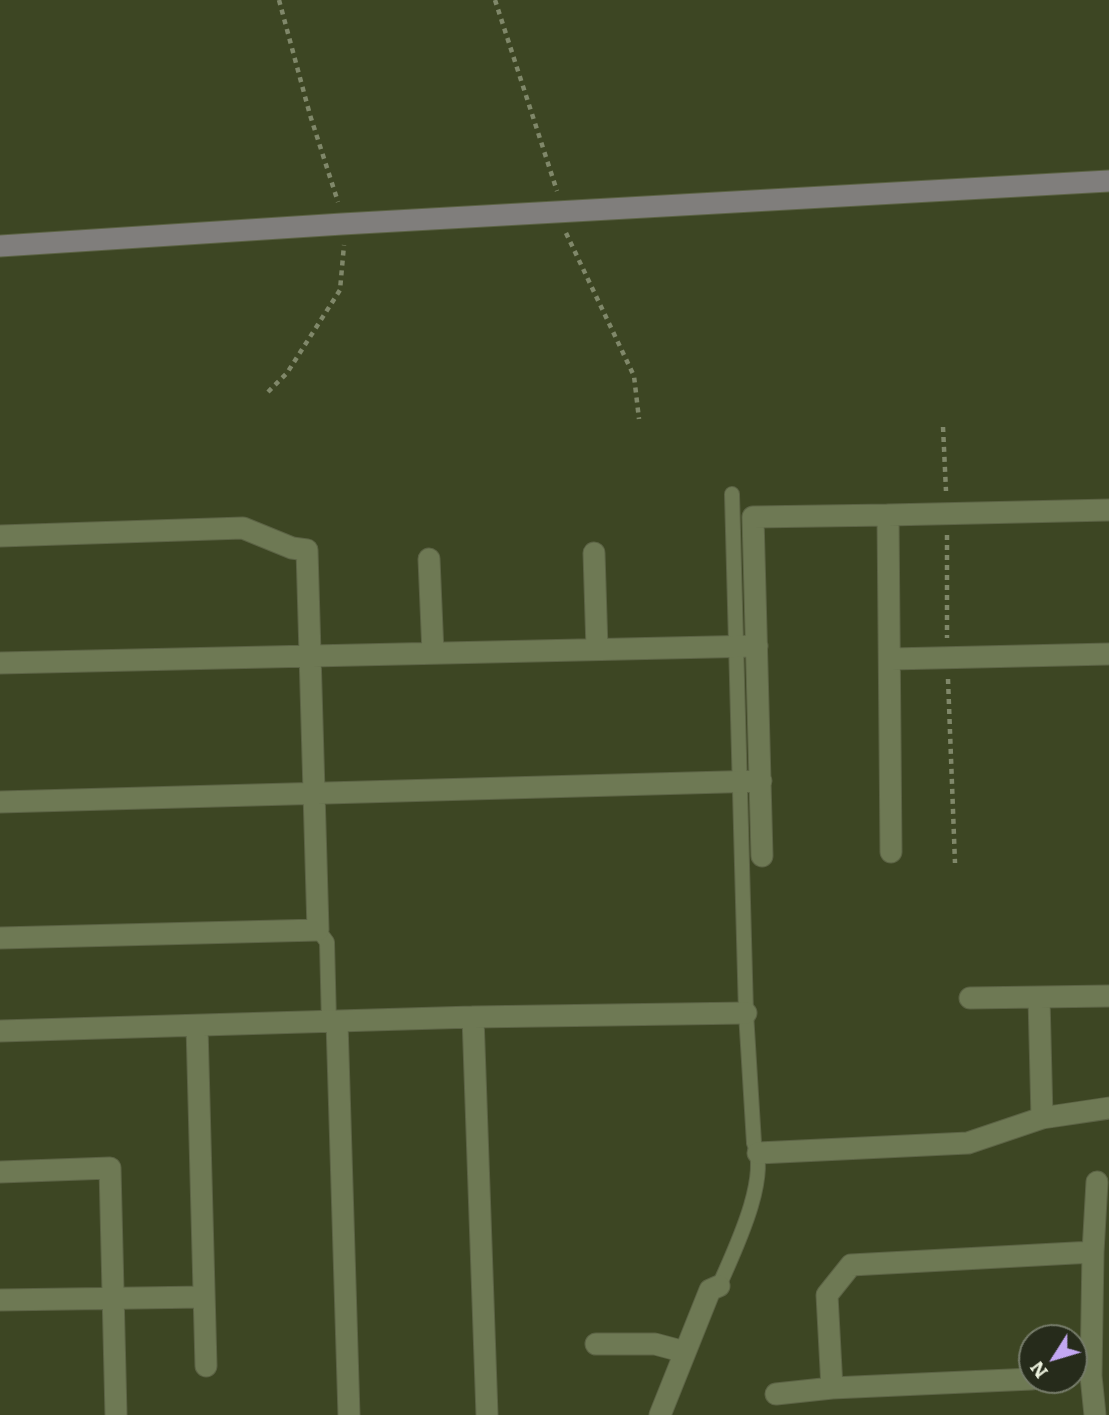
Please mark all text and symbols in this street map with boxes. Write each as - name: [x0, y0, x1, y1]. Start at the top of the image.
- north arrow: [1018, 1324, 1088, 1394]
- text: N: [1022, 1356, 1054, 1385]

